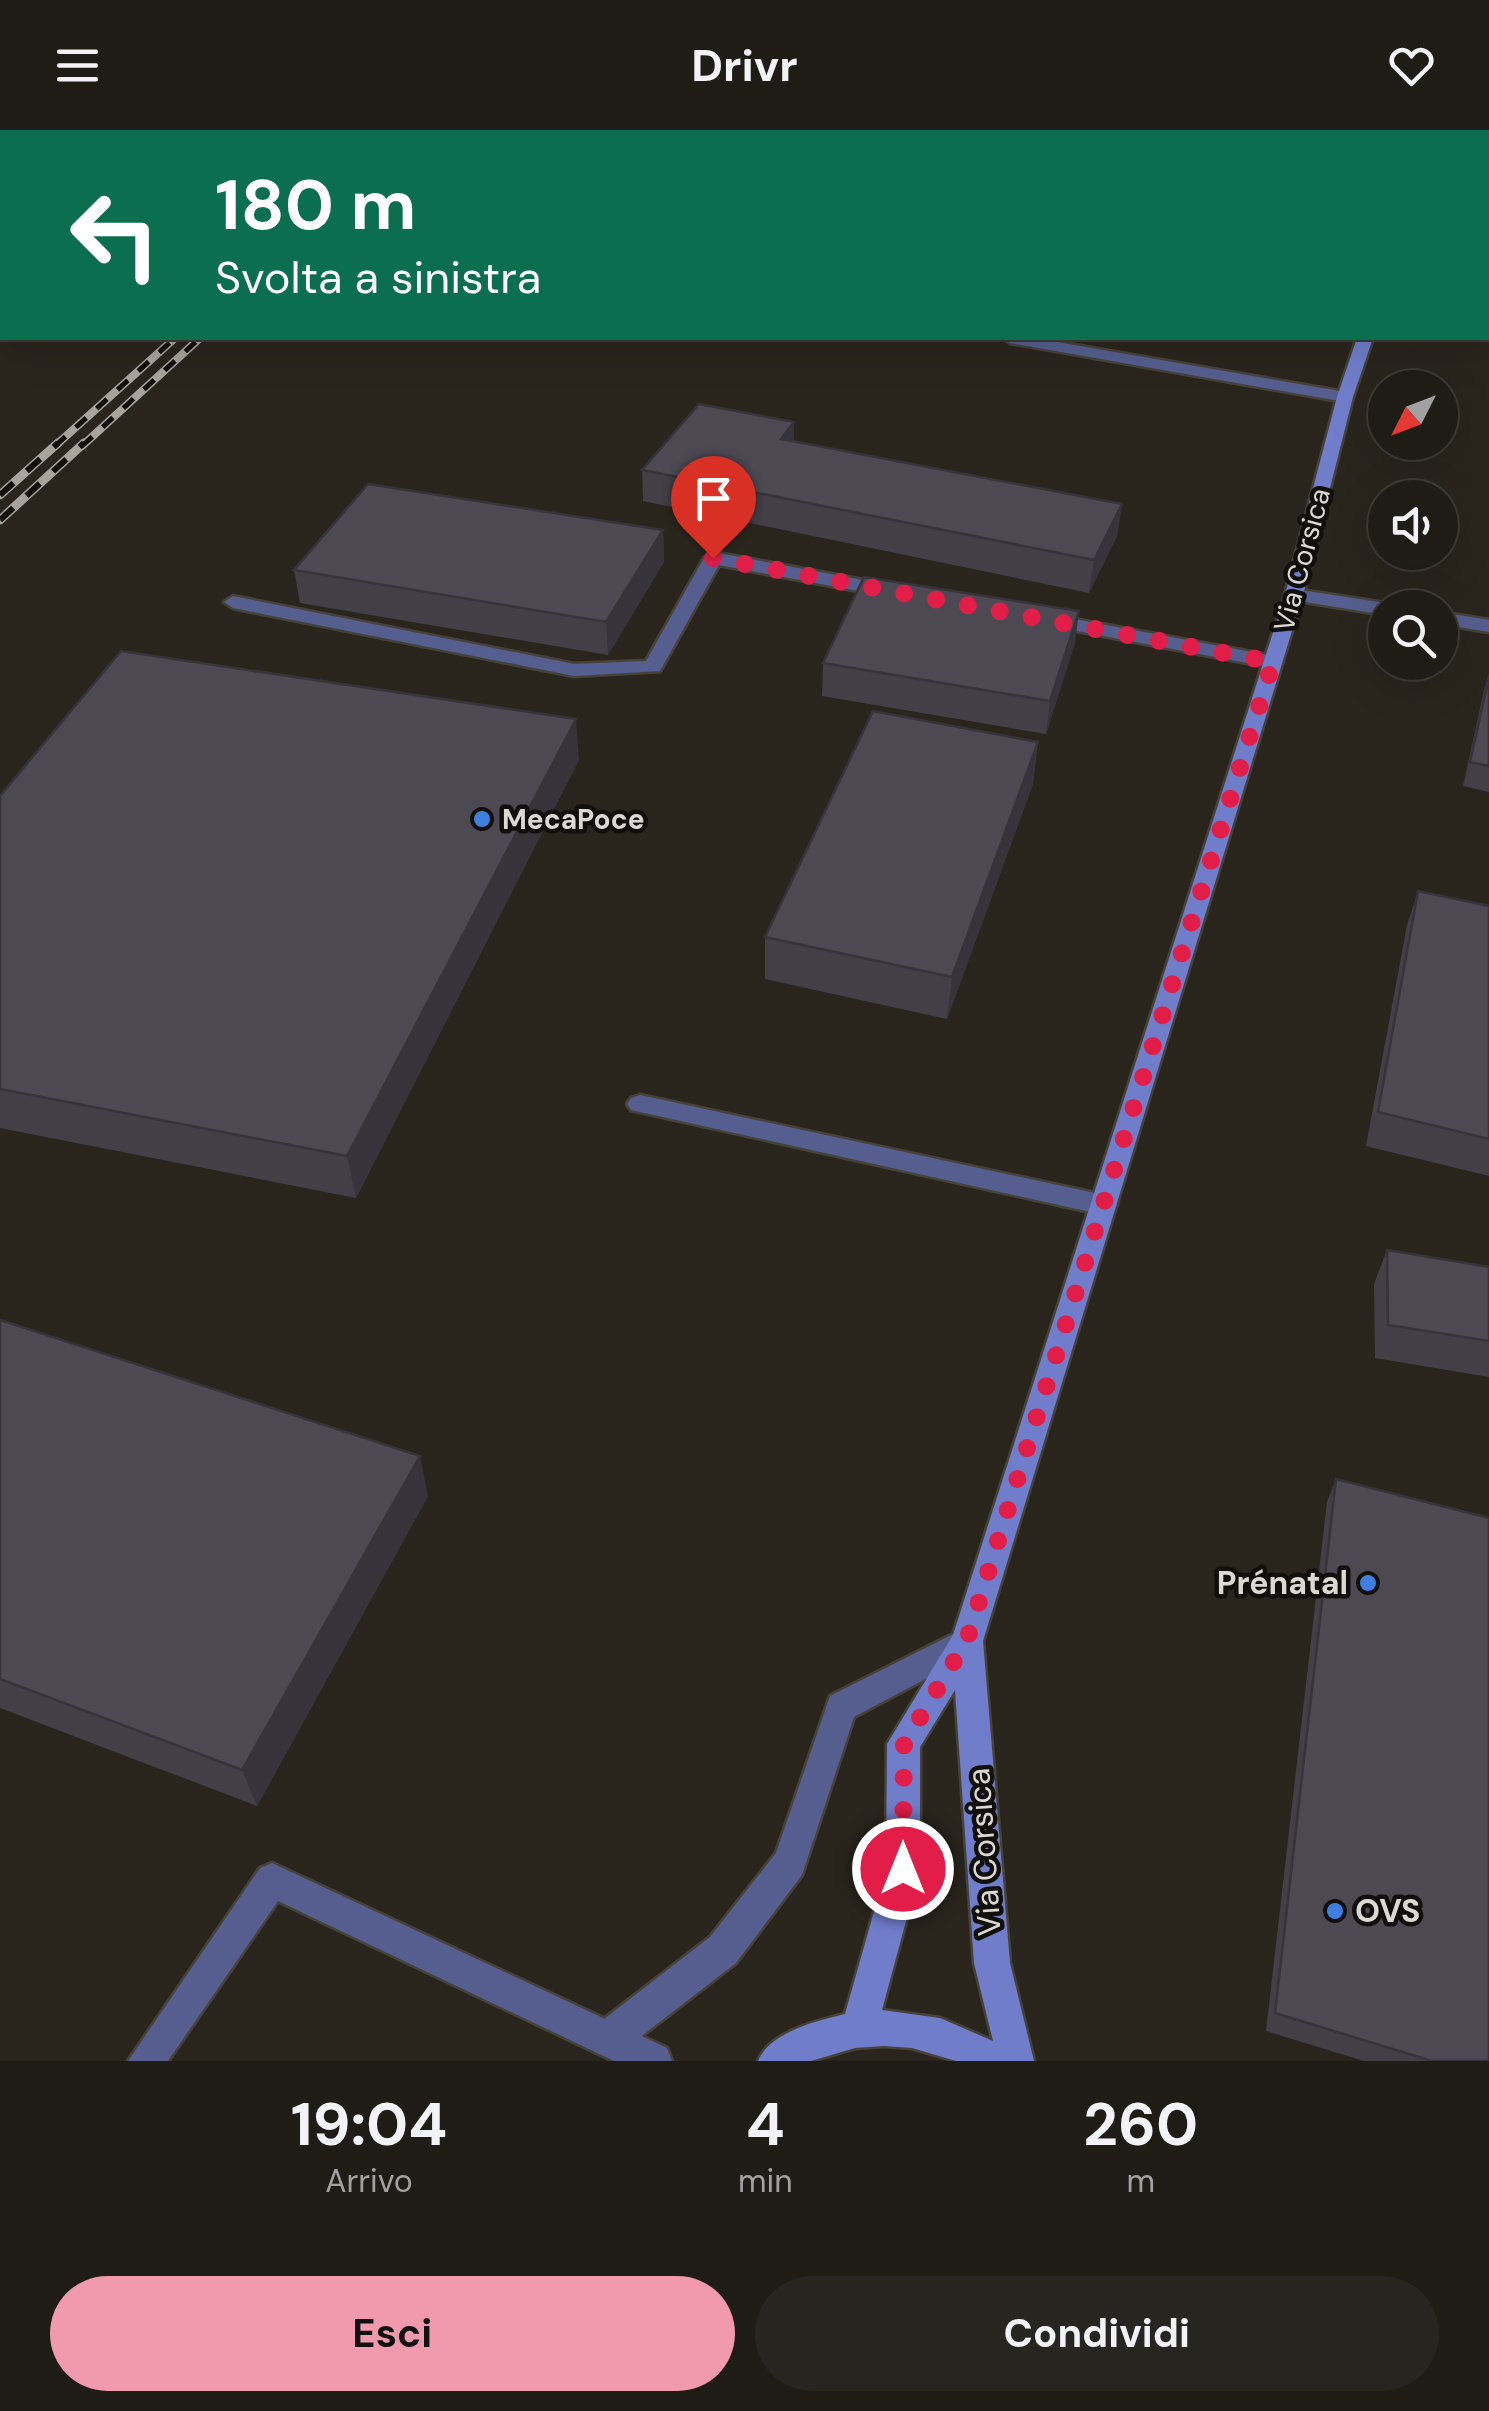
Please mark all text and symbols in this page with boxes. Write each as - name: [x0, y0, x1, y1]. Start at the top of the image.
- text: Drivr: [691, 36, 798, 95]
- icon: menu: [50, 38, 105, 93]
- icon: heart: [1384, 38, 1439, 93]
- text: 180 m: [215, 160, 416, 251]
- icon: left: [50, 170, 180, 300]
- text: Svolta a sinistra: [215, 248, 541, 307]
- north arrow: [1368, 370, 1458, 460]
- map controls: [1368, 370, 1458, 680]
- pin: [671, 456, 756, 559]
- icon: arrive: [686, 471, 741, 526]
- button: sound: [1368, 480, 1458, 570]
- street label: Via Corsica: [1265, 484, 1339, 636]
- button: search: [1368, 590, 1458, 680]
- place label: MecaPoce: [502, 801, 645, 838]
- marker: MecaPoce: [471, 808, 493, 830]
- place label: Prénatal: [1217, 1562, 1348, 1604]
- marker: Prénatal: [1357, 1572, 1379, 1594]
- street label: Via Corsica: [957, 1767, 1011, 1937]
- position arrow: [851, 1817, 955, 1921]
- place label: OVS: [1355, 1890, 1420, 1932]
- marker: OVS: [1324, 1900, 1346, 1922]
- text: 19:04: [291, 2085, 447, 2164]
- text: 4: [746, 2085, 785, 2164]
- text: 260: [1083, 2085, 1198, 2164]
- text: Arrivo: [325, 2160, 413, 2202]
- text: min: [738, 2160, 793, 2202]
- text: m: [1126, 2160, 1155, 2202]
- button: Esci: [50, 2276, 735, 2391]
- button: Condividi: [755, 2276, 1439, 2391]

